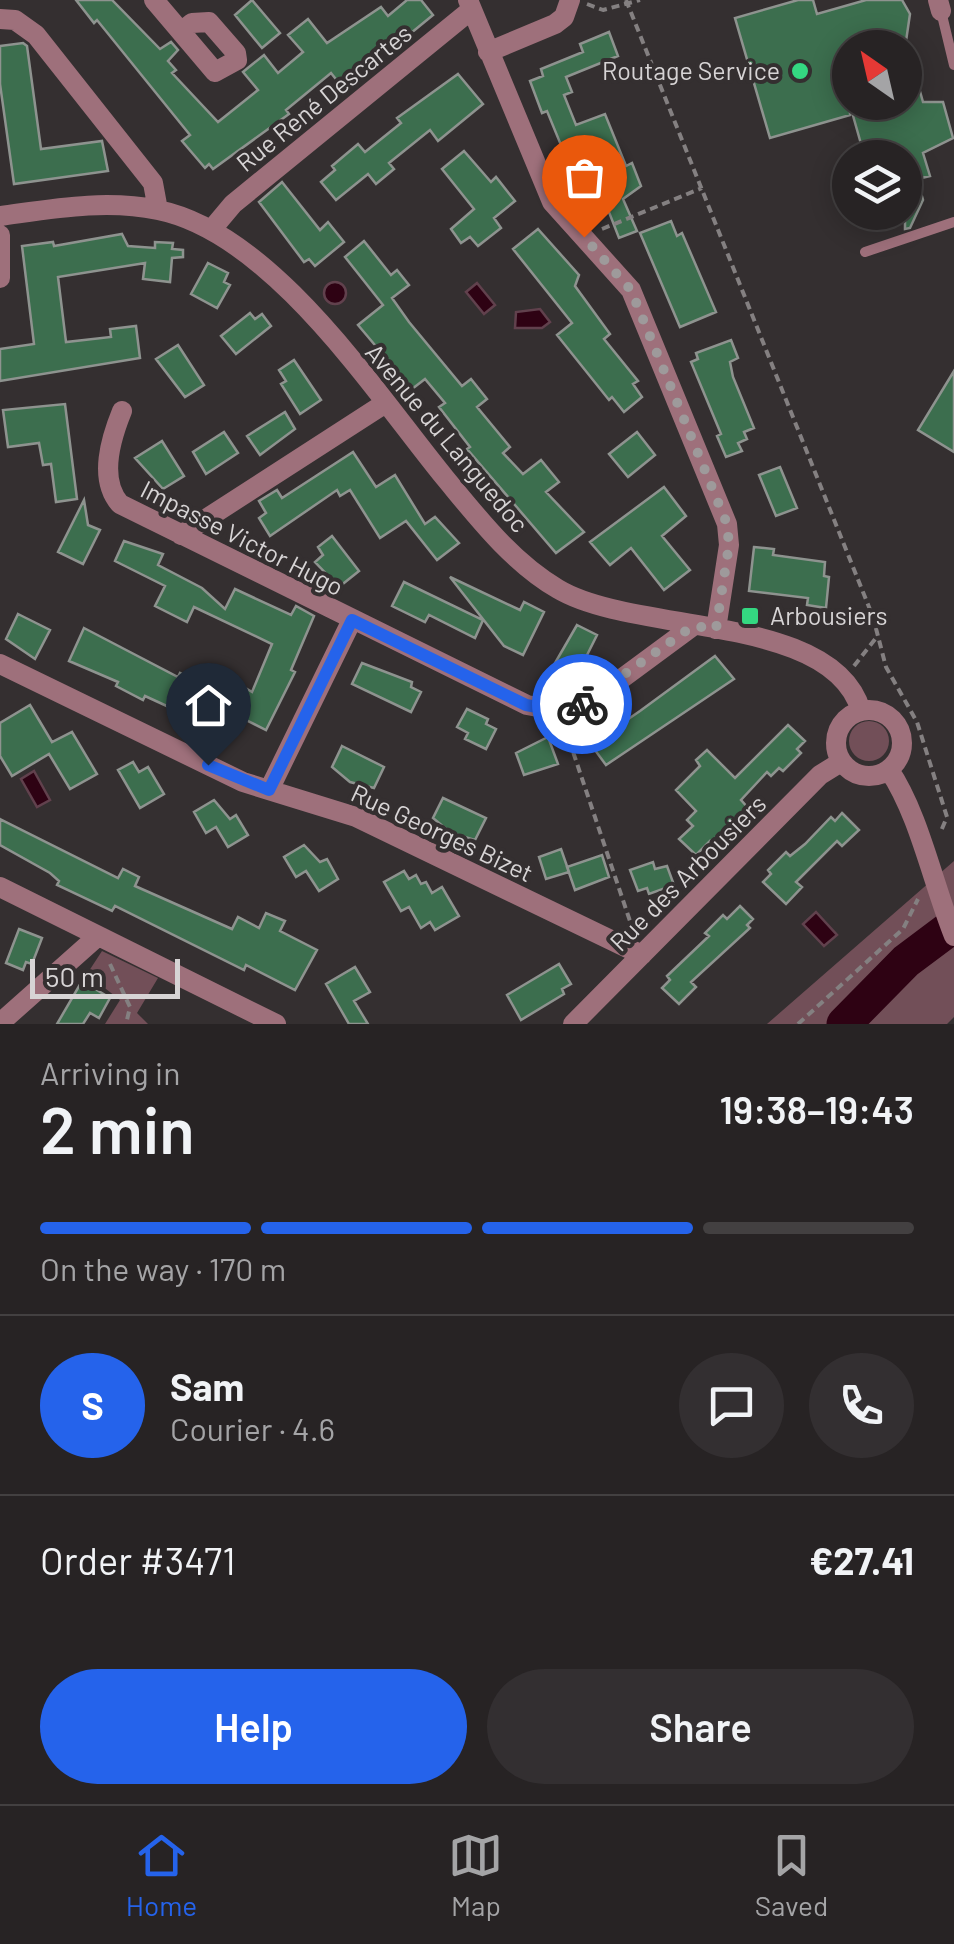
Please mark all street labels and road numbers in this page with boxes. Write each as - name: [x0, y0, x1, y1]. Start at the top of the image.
- street label: Rue René Descartes: [230, 17, 417, 177]
- street label: Avenue du Languedoc: [360, 337, 536, 538]
- street label: Impasse Victor Hugo: [136, 473, 349, 601]
- street label: Rue Georges Bizet: [347, 777, 538, 887]
- street label: Rue des Arbousiers: [603, 788, 772, 957]

